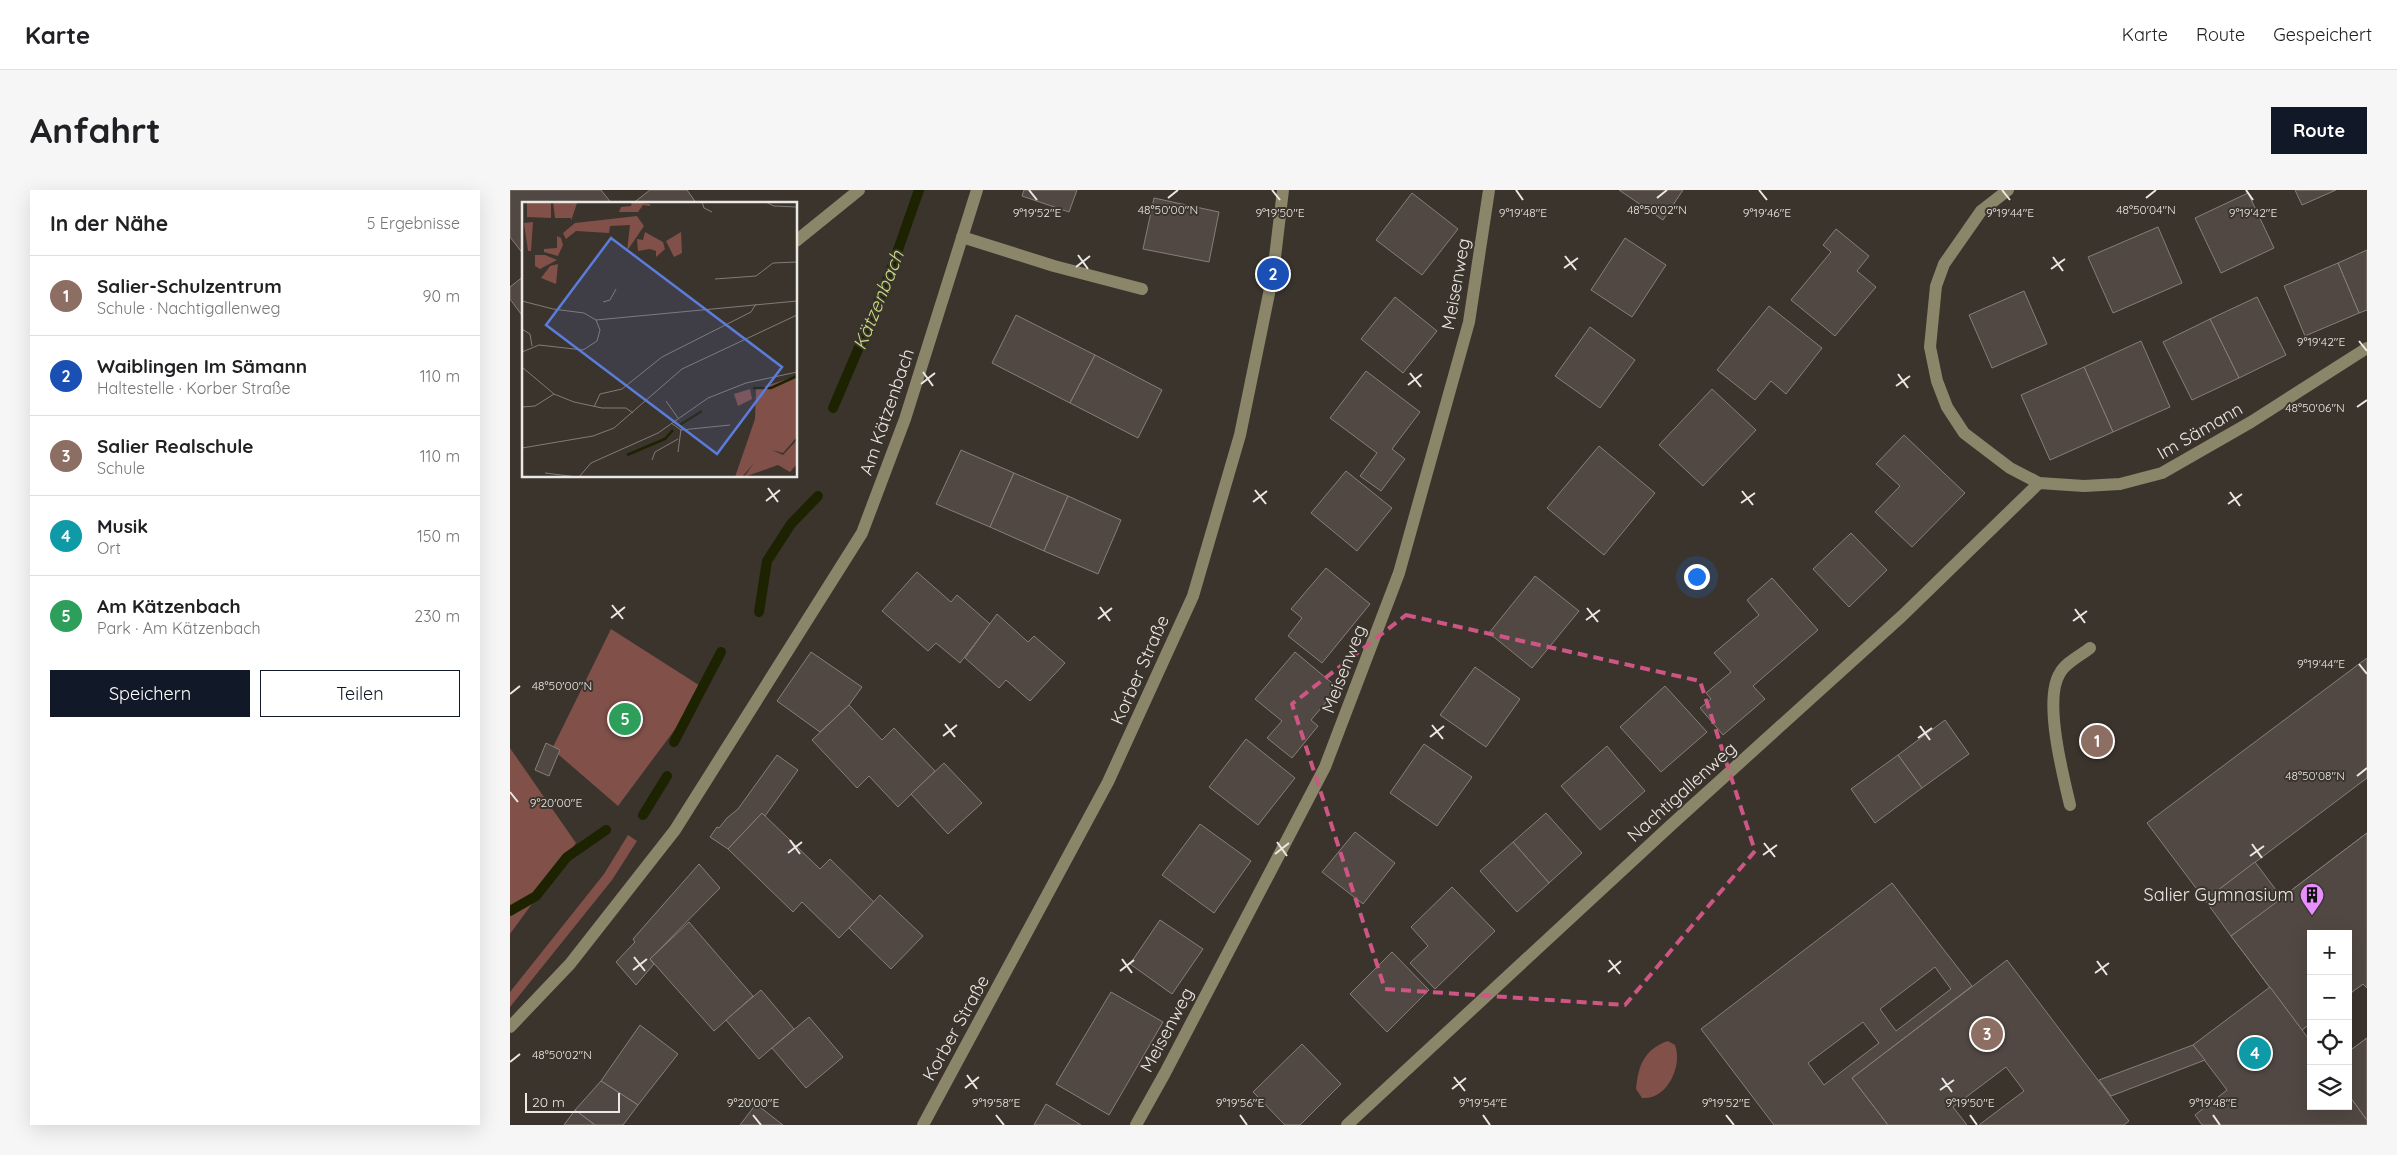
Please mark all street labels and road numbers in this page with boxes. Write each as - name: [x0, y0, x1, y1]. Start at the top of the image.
- street label: Meisenweg: [1436, 236, 1475, 332]
- street label: Am Kätzenbach: [854, 345, 919, 478]
- street label: Im Sämann: [2153, 397, 2247, 464]
- street label: Korber Straße: [1105, 611, 1174, 728]
- street label: Meisenweg: [1316, 621, 1371, 716]
- street label: Nachtigallenweg: [1622, 737, 1741, 847]
- street label: Korber Straße: [917, 971, 994, 1085]
- street label: Meisenweg: [1135, 983, 1198, 1076]

